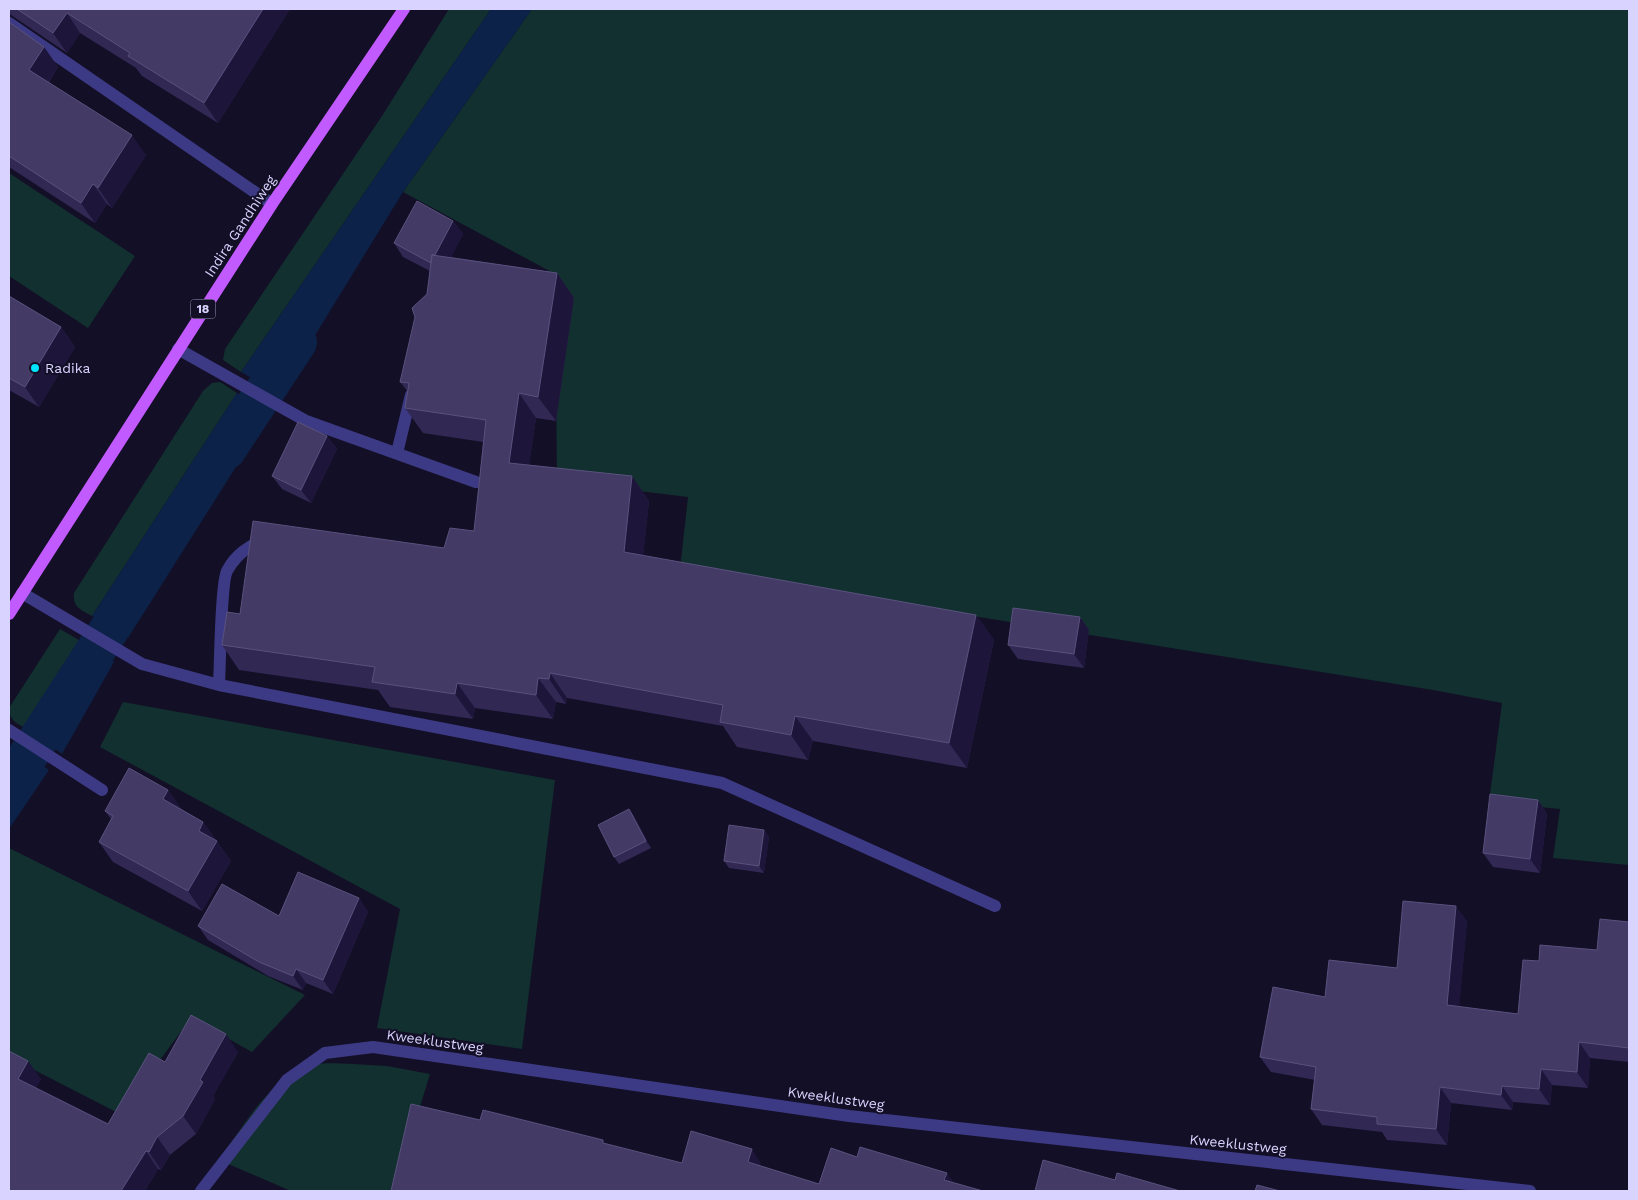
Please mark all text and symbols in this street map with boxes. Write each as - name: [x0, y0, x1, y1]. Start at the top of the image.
- street label: Indira Gandhiweg: [201, 172, 279, 280]
- road number: 18: [190, 300, 216, 318]
- place label: Radika: [45, 360, 91, 376]
- marker: Radika: [29, 362, 41, 374]
- street label: Kweeklustweg: [386, 1026, 485, 1056]
- street label: Kweeklustweg: [787, 1083, 886, 1113]
- street label: Kweeklustweg: [1189, 1131, 1288, 1157]

